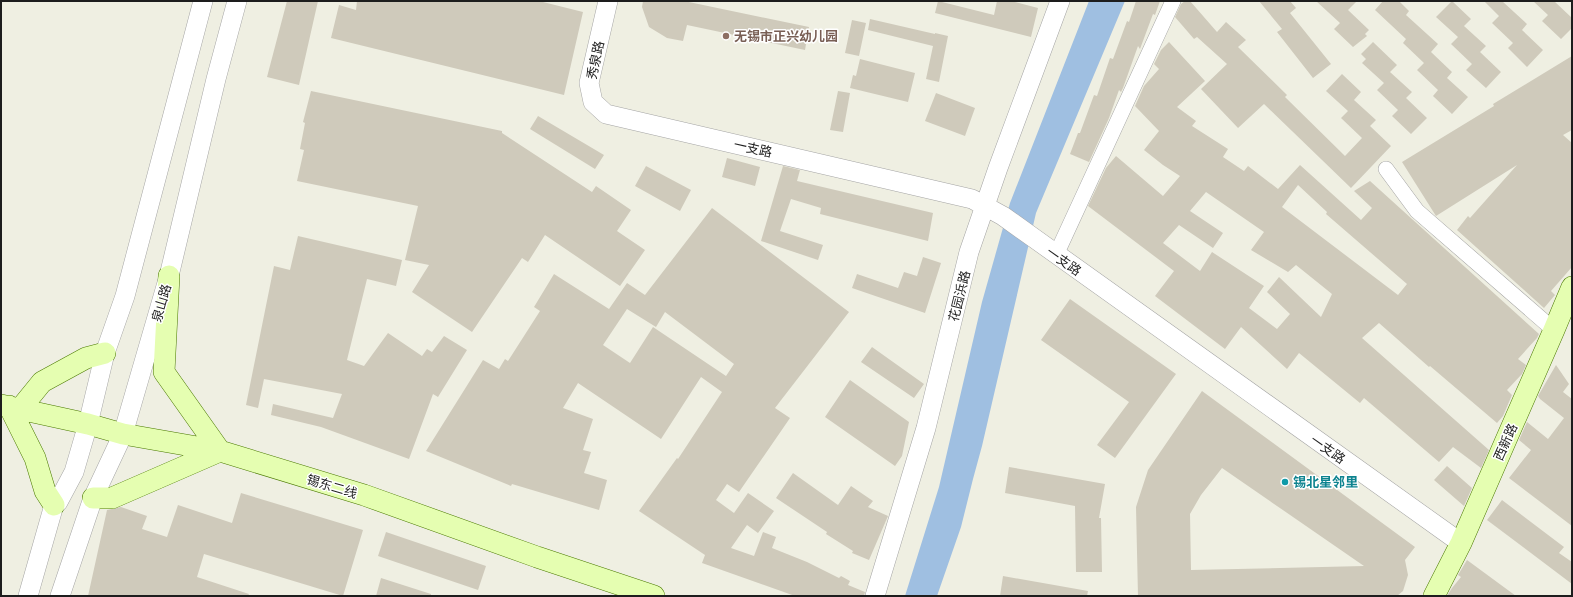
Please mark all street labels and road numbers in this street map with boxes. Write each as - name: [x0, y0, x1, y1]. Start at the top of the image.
- street label: 秀泉路: [584, 39, 606, 81]
- street label: 一支路: [732, 137, 774, 159]
- street label: 一支路: [1044, 244, 1084, 278]
- street label: 花园浜路: [946, 269, 972, 323]
- street label: 泉山路: [149, 282, 173, 324]
- street label: 西新路: [1491, 421, 1519, 463]
- street label: 一支路: [1308, 432, 1348, 466]
- street label: 锡东二线: [305, 472, 359, 500]

